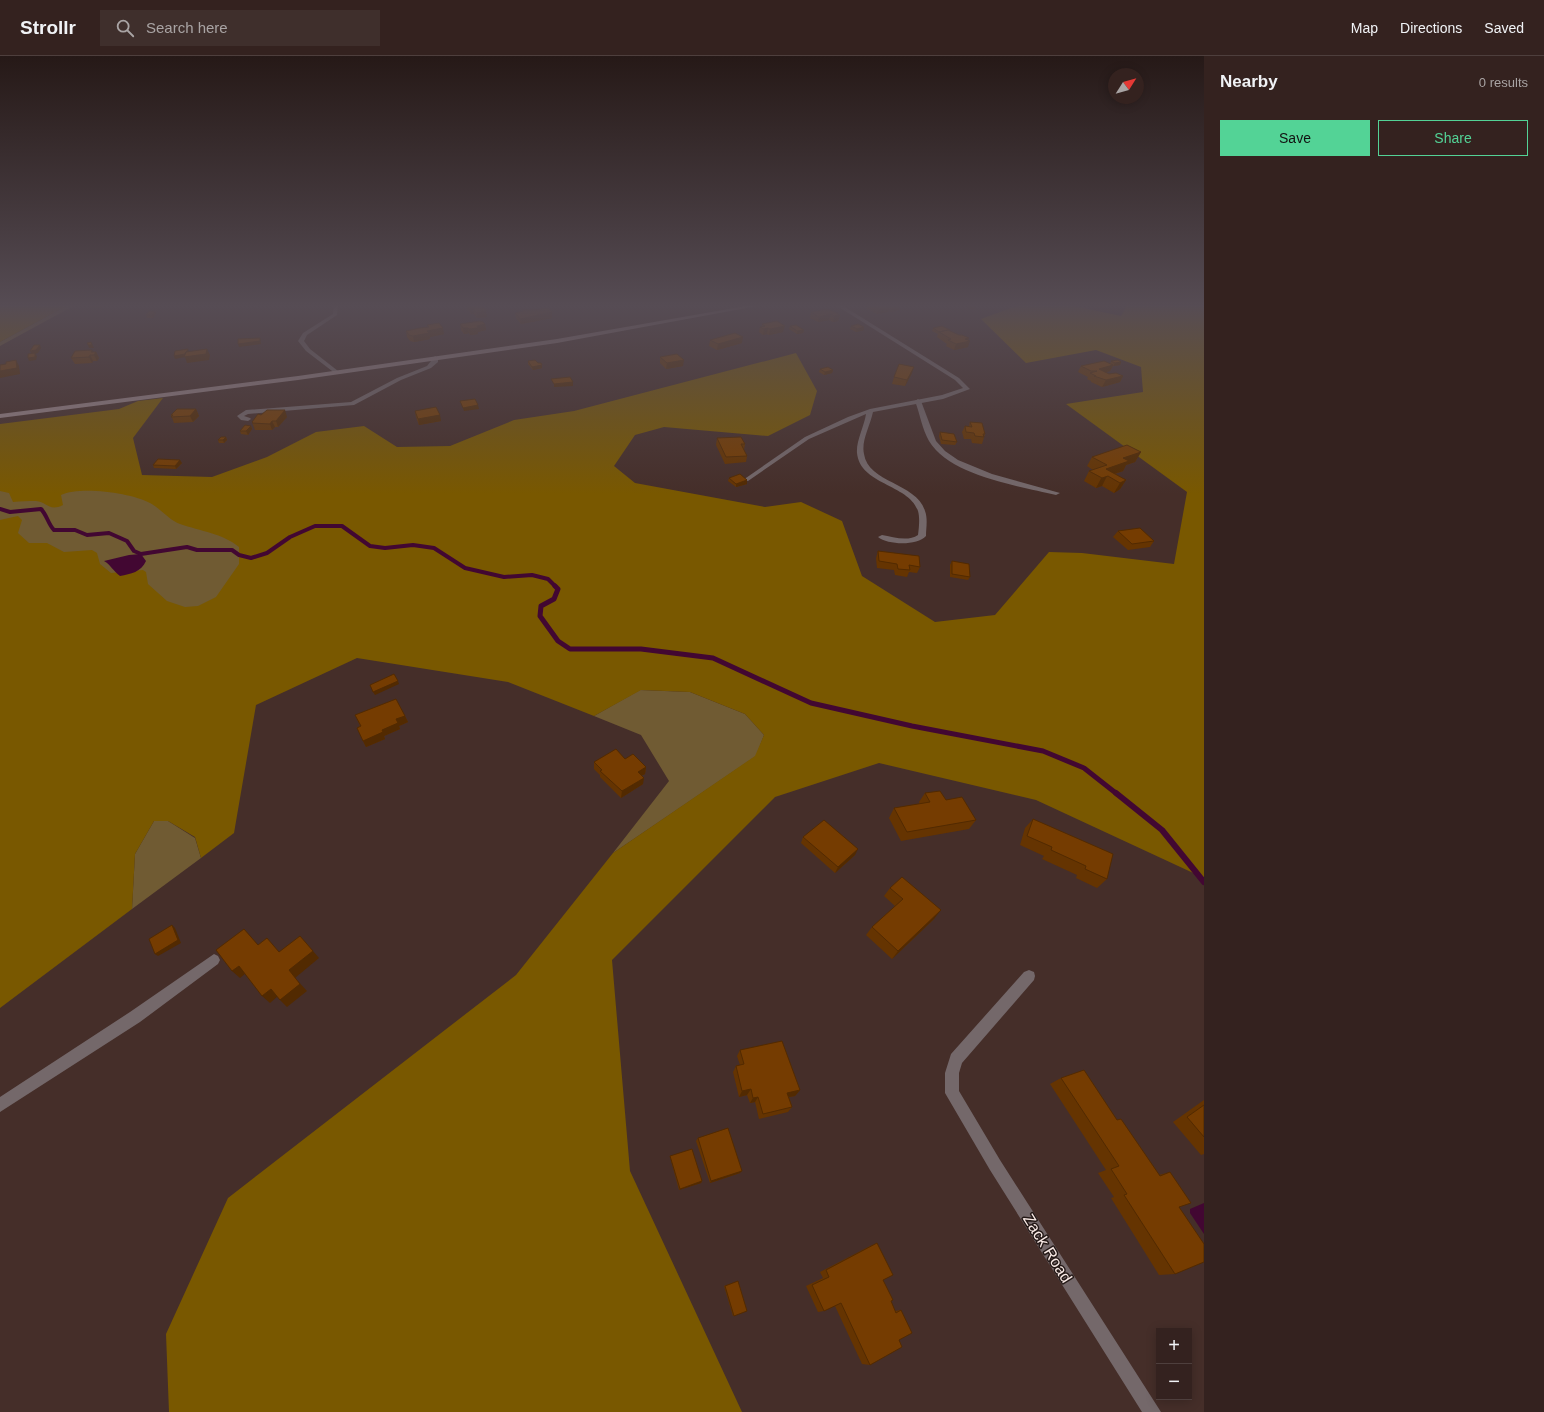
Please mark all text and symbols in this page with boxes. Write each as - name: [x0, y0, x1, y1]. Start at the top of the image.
- search box: [100, 10, 380, 46]
- text: Strollr: [20, 17, 76, 38]
- icon: search: [114, 17, 136, 39]
- text: Search here: [146, 19, 228, 36]
- text: Map: [1351, 20, 1378, 36]
- text: Directions: [1400, 20, 1462, 36]
- text: Saved: [1484, 20, 1524, 36]
- north arrow: [1108, 68, 1144, 104]
- text: Nearby: [1220, 72, 1278, 91]
- text: 0 results: [1479, 75, 1528, 90]
- button: Save: [1220, 120, 1370, 156]
- button: Share: [1378, 120, 1528, 156]
- street label: Zack Road: [1020, 1211, 1075, 1286]
- map controls: [1156, 1328, 1192, 1400]
- button: +: [1156, 1328, 1192, 1364]
- button: −: [1156, 1364, 1192, 1400]

